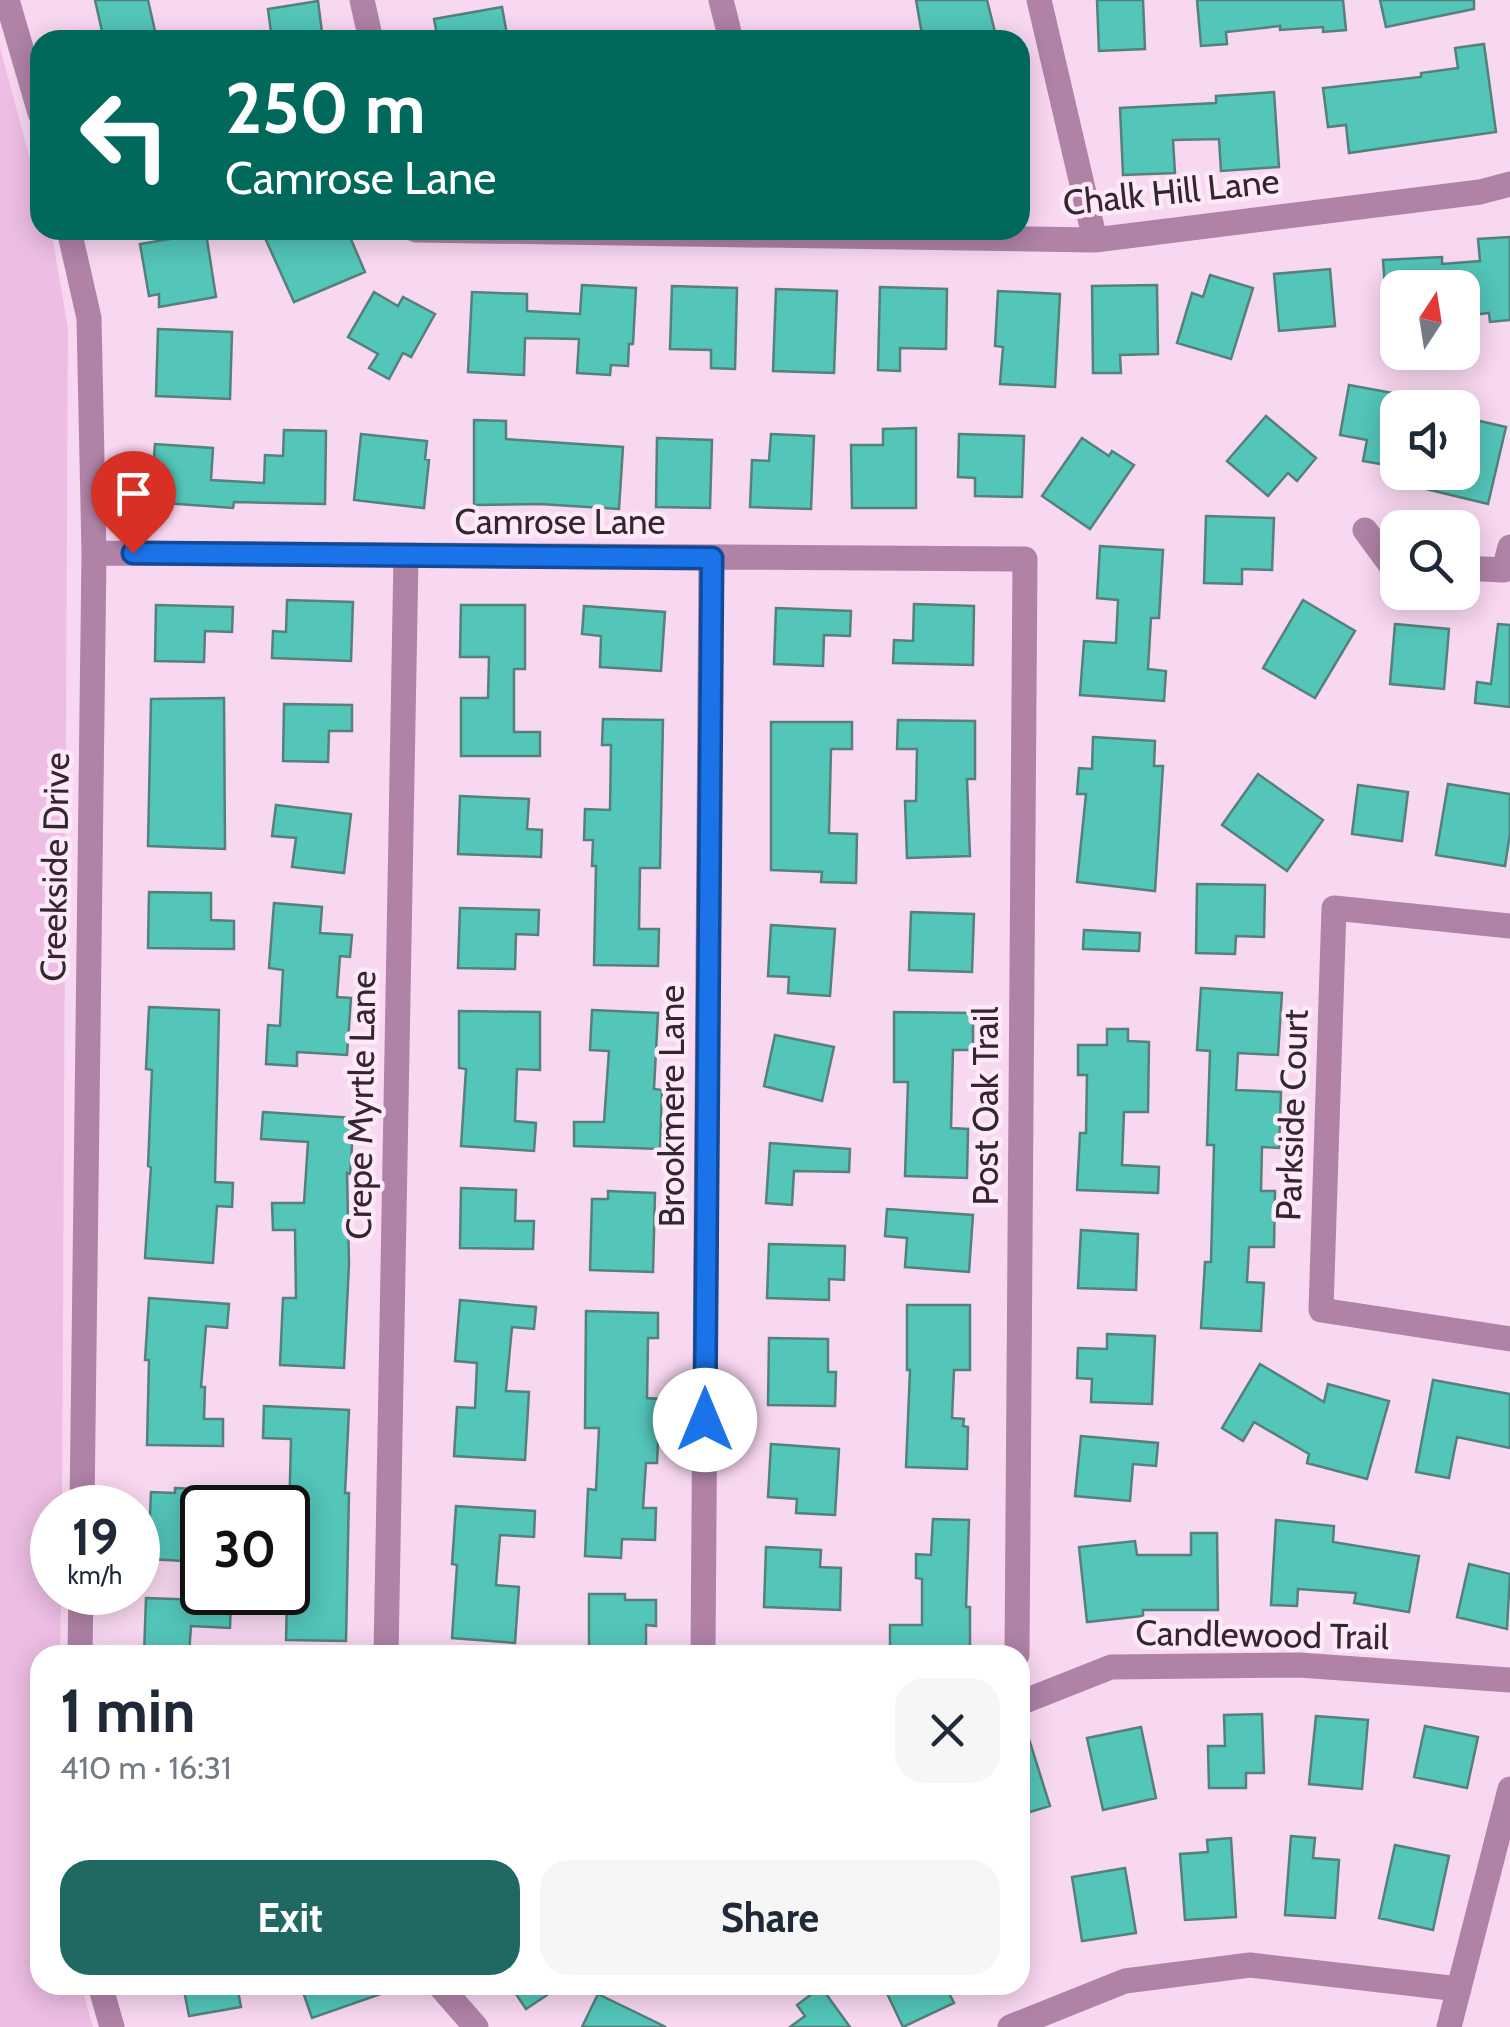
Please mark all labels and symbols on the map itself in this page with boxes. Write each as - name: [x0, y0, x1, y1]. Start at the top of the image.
- street label: Chalk Hill Lane: [1061, 159, 1281, 224]
- north arrow: [1380, 270, 1480, 370]
- pin: [91, 451, 176, 554]
- street label: Camrose Lane: [454, 500, 666, 543]
- street label: Creekside Drive: [31, 752, 78, 982]
- street label: Crepe Myrtle Lane: [337, 970, 384, 1240]
- street label: Brookmere Lane: [650, 985, 693, 1227]
- street label: Post Oak Trail: [964, 1006, 1007, 1205]
- street label: Parkside Court: [1266, 1008, 1317, 1222]
- position arrow: [653, 1368, 757, 1472]
- speed limit sign: 30: [180, 1485, 310, 1615]
- street label: Candlewood Trail: [1135, 1611, 1390, 1658]

